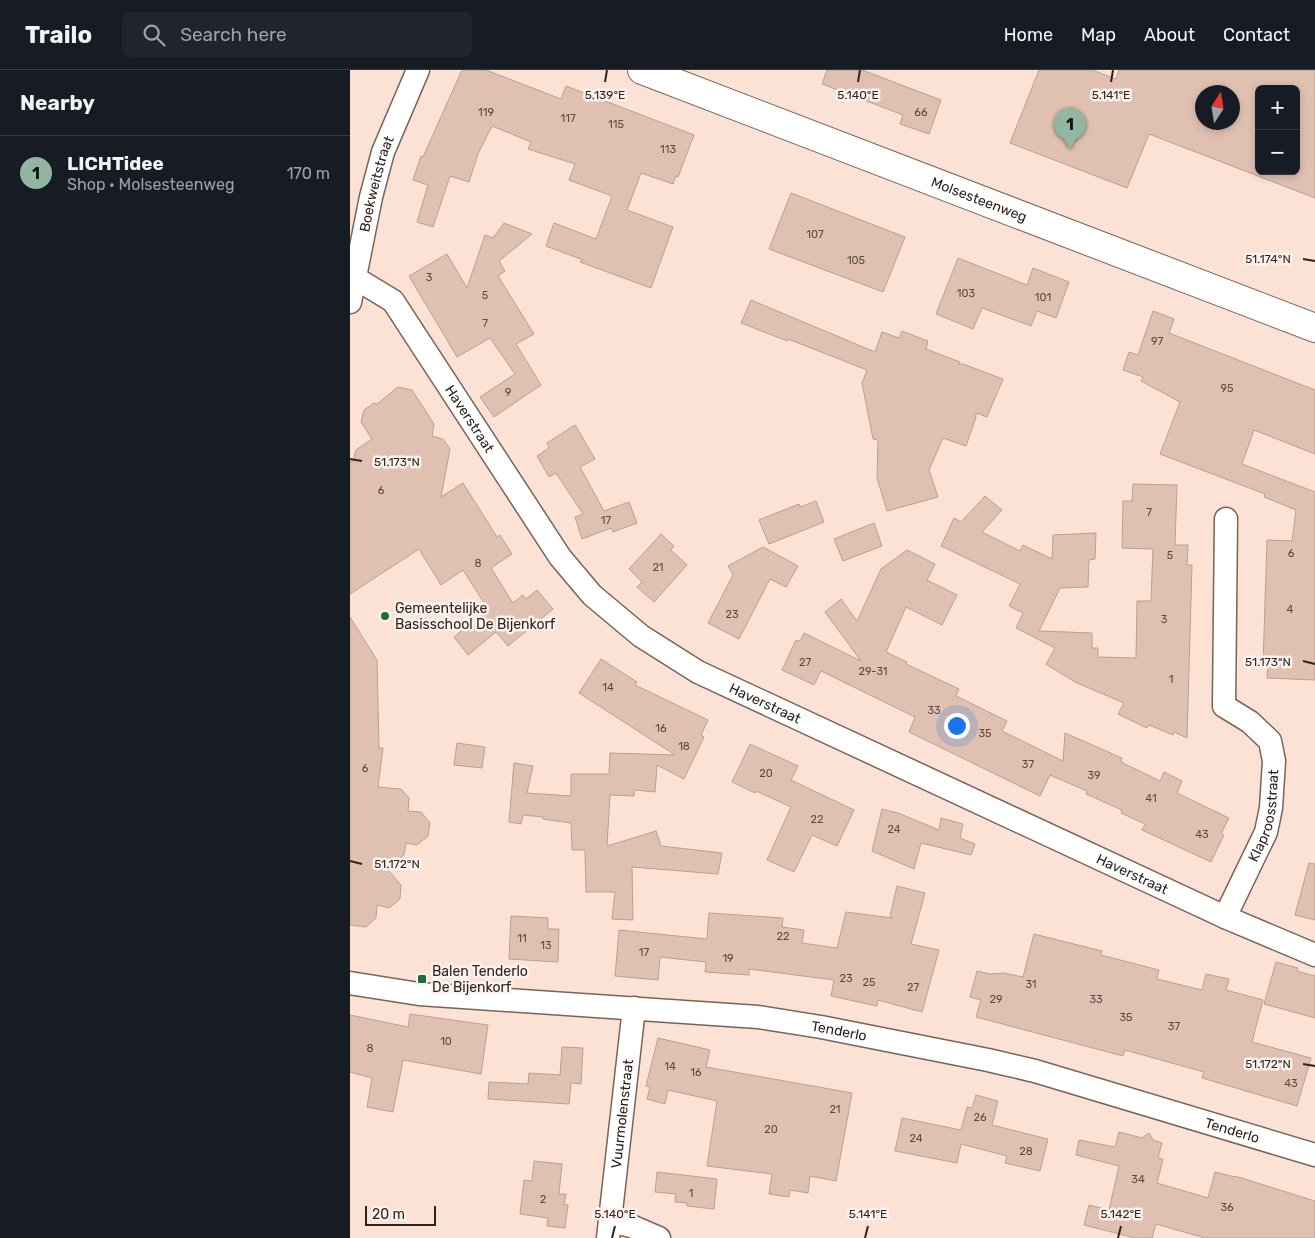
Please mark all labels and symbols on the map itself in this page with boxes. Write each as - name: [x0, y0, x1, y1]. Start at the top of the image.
- north arrow: [1195, 85, 1240, 130]
- text: 5.139°E: [585, 88, 625, 102]
- text: 5.140°E: [837, 88, 879, 102]
- text: 5.141°E: [1092, 88, 1130, 102]
- house number: 119: [478, 106, 494, 119]
- house number: 66: [914, 106, 928, 119]
- pin: 1: [1054, 108, 1086, 149]
- house number: 117: [560, 112, 576, 125]
- house number: 115: [608, 118, 624, 131]
- street label: Boekweitstraat: [356, 133, 398, 234]
- house number: 113: [660, 143, 676, 156]
- street label: Molsesteenweg: [929, 173, 1030, 225]
- house number: 107: [806, 228, 824, 241]
- text: 51.174°N: [1245, 252, 1291, 266]
- house number: 105: [847, 254, 866, 267]
- house number: 3: [426, 271, 433, 284]
- house number: 103: [957, 287, 976, 300]
- house number: 5: [482, 289, 489, 302]
- house number: 101: [1035, 291, 1051, 304]
- house number: 7: [482, 317, 488, 330]
- house number: 97: [1151, 335, 1163, 348]
- street label: Haverstraat: [442, 382, 498, 456]
- house number: 95: [1220, 382, 1234, 395]
- house number: 9: [505, 386, 511, 399]
- text: 51.173°N: [374, 455, 420, 469]
- house number: 6: [378, 484, 385, 497]
- house number: 7: [1146, 506, 1152, 519]
- house number: 17: [601, 514, 612, 527]
- house number: 6: [1288, 547, 1295, 560]
- house number: 5: [1167, 549, 1174, 562]
- house number: 8: [475, 557, 482, 570]
- house number: 21: [652, 561, 664, 574]
- place label: Gemeentelijke Basisschool De Bijenkorf: [395, 600, 556, 633]
- house number: 4: [1287, 603, 1294, 616]
- house number: 23: [725, 608, 739, 621]
- marker: Gemeentelijke Basisschool De Bijenkorf: [379, 610, 391, 622]
- house number: 3: [1161, 613, 1168, 626]
- text: 51.173°N: [1245, 655, 1291, 669]
- house number: 27: [799, 656, 811, 669]
- house number: 29-31: [858, 665, 888, 678]
- house number: 1: [1169, 673, 1173, 686]
- street label: Haverstraat: [727, 679, 804, 727]
- house number: 14: [602, 681, 614, 694]
- house number: 33: [927, 704, 941, 717]
- your location: [944, 713, 970, 739]
- house number: 16: [655, 722, 667, 735]
- house number: 35: [978, 727, 992, 740]
- house number: 18: [678, 740, 690, 753]
- house number: 37: [1022, 758, 1034, 771]
- house number: 6: [362, 762, 369, 775]
- house number: 20: [759, 767, 773, 780]
- street label: Klaproosstraat: [1244, 768, 1282, 864]
- house number: 39: [1087, 769, 1101, 782]
- house number: 41: [1145, 792, 1157, 805]
- house number: 22: [811, 813, 823, 826]
- house number: 24: [887, 823, 901, 836]
- house number: 43: [1195, 828, 1209, 841]
- street label: Haverstraat: [1094, 850, 1171, 898]
- text: 51.172°N: [374, 857, 420, 871]
- house number: 22: [777, 930, 789, 943]
- house number: 11: [517, 932, 527, 945]
- house number: 13: [540, 939, 552, 952]
- house number: 17: [639, 946, 650, 959]
- house number: 19: [722, 952, 734, 965]
- place label: Balen Tenderlo De Bijenkorf: [432, 963, 528, 996]
- house number: 23: [839, 972, 853, 985]
- marker: Balen Tenderlo De Bijenkorf: [416, 973, 428, 985]
- house number: 25: [863, 976, 876, 989]
- house number: 31: [1025, 978, 1037, 991]
- house number: 27: [907, 981, 919, 994]
- house number: 29: [990, 993, 1002, 1006]
- house number: 33: [1089, 993, 1103, 1006]
- house number: 35: [1119, 1011, 1133, 1024]
- street label: Tenderlo: [810, 1017, 868, 1044]
- house number: 37: [1168, 1020, 1180, 1033]
- house number: 10: [440, 1035, 452, 1048]
- house number: 8: [367, 1042, 374, 1055]
- text: 51.172°N: [1245, 1057, 1291, 1071]
- street label: Vuurmolenstraat: [607, 1058, 637, 1169]
- house number: 14: [664, 1060, 676, 1073]
- house number: 16: [690, 1066, 702, 1079]
- house number: 43: [1284, 1077, 1298, 1090]
- house number: 21: [829, 1103, 841, 1116]
- house number: 26: [973, 1111, 987, 1124]
- street label: Tenderlo: [1203, 1114, 1262, 1146]
- house number: 20: [764, 1123, 778, 1136]
- house number: 24: [909, 1132, 923, 1145]
- house number: 28: [1019, 1145, 1033, 1158]
- house number: 34: [1131, 1173, 1145, 1186]
- house number: 1: [689, 1187, 693, 1200]
- house number: 2: [540, 1193, 546, 1206]
- house number: 36: [1220, 1201, 1234, 1214]
- scale bar: [365, 1203, 436, 1226]
- text: 5.140°E: [594, 1207, 636, 1221]
- text: 5.141°E: [849, 1207, 887, 1221]
- text: 5.142°E: [1101, 1207, 1141, 1221]

